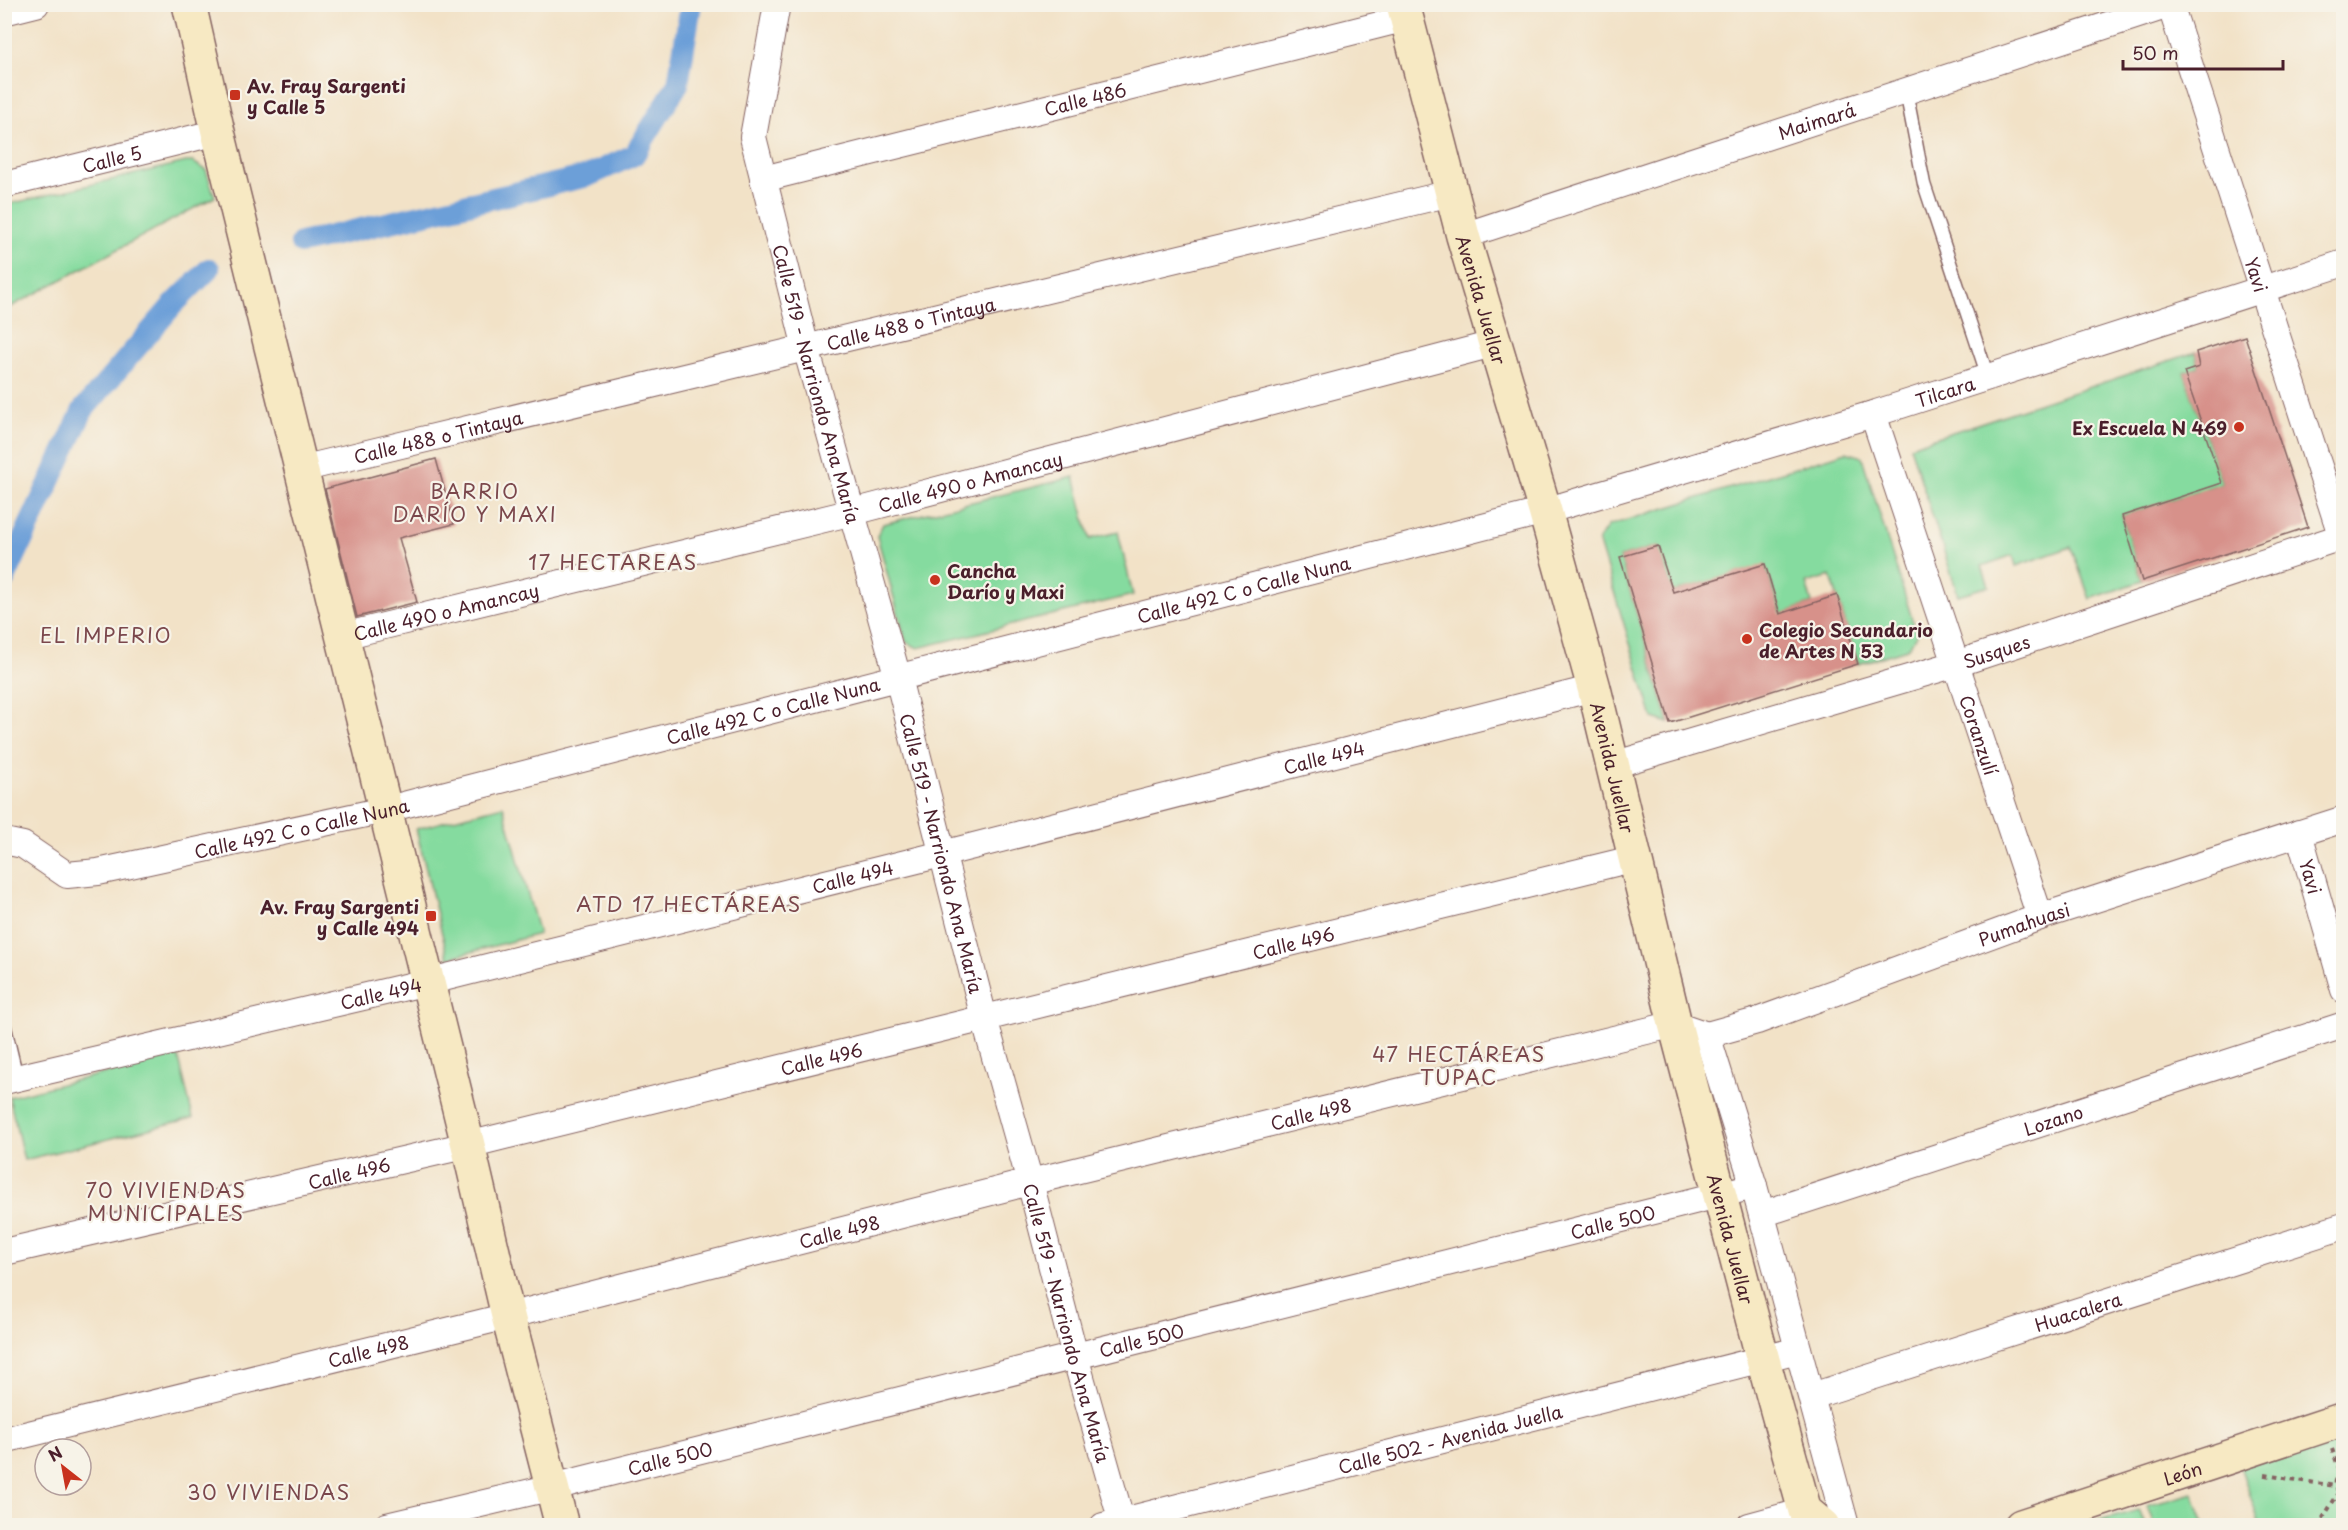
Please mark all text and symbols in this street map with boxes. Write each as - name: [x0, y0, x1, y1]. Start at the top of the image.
- scale bar: [2123, 33, 2284, 71]
- text: 50 m: [2132, 39, 2179, 66]
- place label: Av. Fray Sargenti y Calle 5: [247, 72, 406, 120]
- street label: Calle 486: [1041, 75, 1129, 122]
- marker: Av. Fray Sargenti y Calle 5: [228, 88, 242, 102]
- street label: Maimará: [1774, 95, 1859, 146]
- street label: Calle 5: [79, 138, 144, 179]
- street label: Avenida Juellar: [1450, 232, 1514, 368]
- street label: Calle 519 - Narriondo Ana María: [767, 241, 868, 527]
- street label: Yavi: [2239, 253, 2275, 295]
- street label: Calle 488 o Tintaya: [823, 289, 999, 356]
- street label: Tilcara: [1912, 369, 1979, 413]
- street label: Calle 488 o Tintaya: [351, 403, 526, 469]
- place label: Ex Escuela N 469: [2072, 414, 2227, 441]
- marker: Ex Escuela N 469: [2232, 420, 2246, 434]
- street label: Calle 490 o Amancay: [875, 444, 1066, 518]
- district label: BARRIO DARÍO Y MAXI: [393, 476, 557, 529]
- district label: 17 HECTAREAS: [528, 547, 698, 577]
- street label: Calle 492 C o Calle Nuna: [1134, 548, 1354, 629]
- place label: Cancha Darío y Maxi: [947, 557, 1064, 605]
- marker: Cancha Darío y Maxi: [928, 573, 942, 587]
- street label: Calle 490 o Amancay: [350, 575, 542, 647]
- place label: Colegio Secundario de Artes N 53: [1759, 616, 1933, 664]
- district label: EL IMPERIO: [40, 620, 172, 650]
- street label: Susques: [1959, 627, 2033, 674]
- marker: Colegio Secundario de Artes N 53: [1740, 632, 1754, 646]
- street label: Calle 492 C o Calle Nuna: [663, 669, 883, 750]
- street label: Coranzulí: [1954, 691, 2006, 779]
- street label: Avenida Juellar: [1584, 699, 1642, 836]
- street label: Calle 519 - Narriondo Ana María: [894, 710, 991, 997]
- street label: Calle 494: [1280, 733, 1367, 780]
- street label: Calle 492 C o Calle Nuna: [191, 790, 413, 864]
- street label: Calle 494: [809, 853, 896, 899]
- street label: Yavi: [2294, 856, 2329, 897]
- district label: ATD 17 HECTÁREAS: [576, 889, 802, 919]
- place label: Av. Fray Sargenti y Calle 494: [260, 893, 419, 941]
- street label: Pumahuasi: [1974, 895, 2073, 952]
- marker: Av. Fray Sargenti y Calle 494: [424, 909, 438, 923]
- street label: Calle 496: [1249, 919, 1337, 965]
- street label: Calle 494: [337, 970, 424, 1015]
- street label: Calle 496: [778, 1035, 865, 1081]
- district label: 47 HECTÁREAS TUPAC: [1372, 1039, 1546, 1092]
- street label: Calle 498: [1267, 1090, 1354, 1136]
- street label: Lozano: [2020, 1097, 2086, 1142]
- street label: Calle 496: [305, 1150, 393, 1195]
- street label: Avenida Juellar: [1701, 1171, 1761, 1308]
- district label: 70 VIVIENDAS MUNICIPALES: [85, 1175, 247, 1228]
- street label: Calle 519 - Narriondo Ana María: [1017, 1180, 1118, 1466]
- street label: Calle 500: [1567, 1198, 1658, 1245]
- street label: Calle 498: [796, 1208, 883, 1254]
- street label: Huacalera: [2031, 1285, 2125, 1338]
- street label: Calle 500: [1096, 1316, 1187, 1363]
- street label: Calle 498: [325, 1327, 411, 1373]
- street label: Calle 502 - Avenida Juella: [1335, 1397, 1565, 1479]
- street label: Calle 500: [625, 1434, 715, 1481]
- north arrow: [33, 1437, 93, 1497]
- text: N: [43, 1440, 66, 1467]
- street label: León: [2159, 1454, 2205, 1492]
- district label: 30 VIVIENDAS: [187, 1477, 351, 1507]

